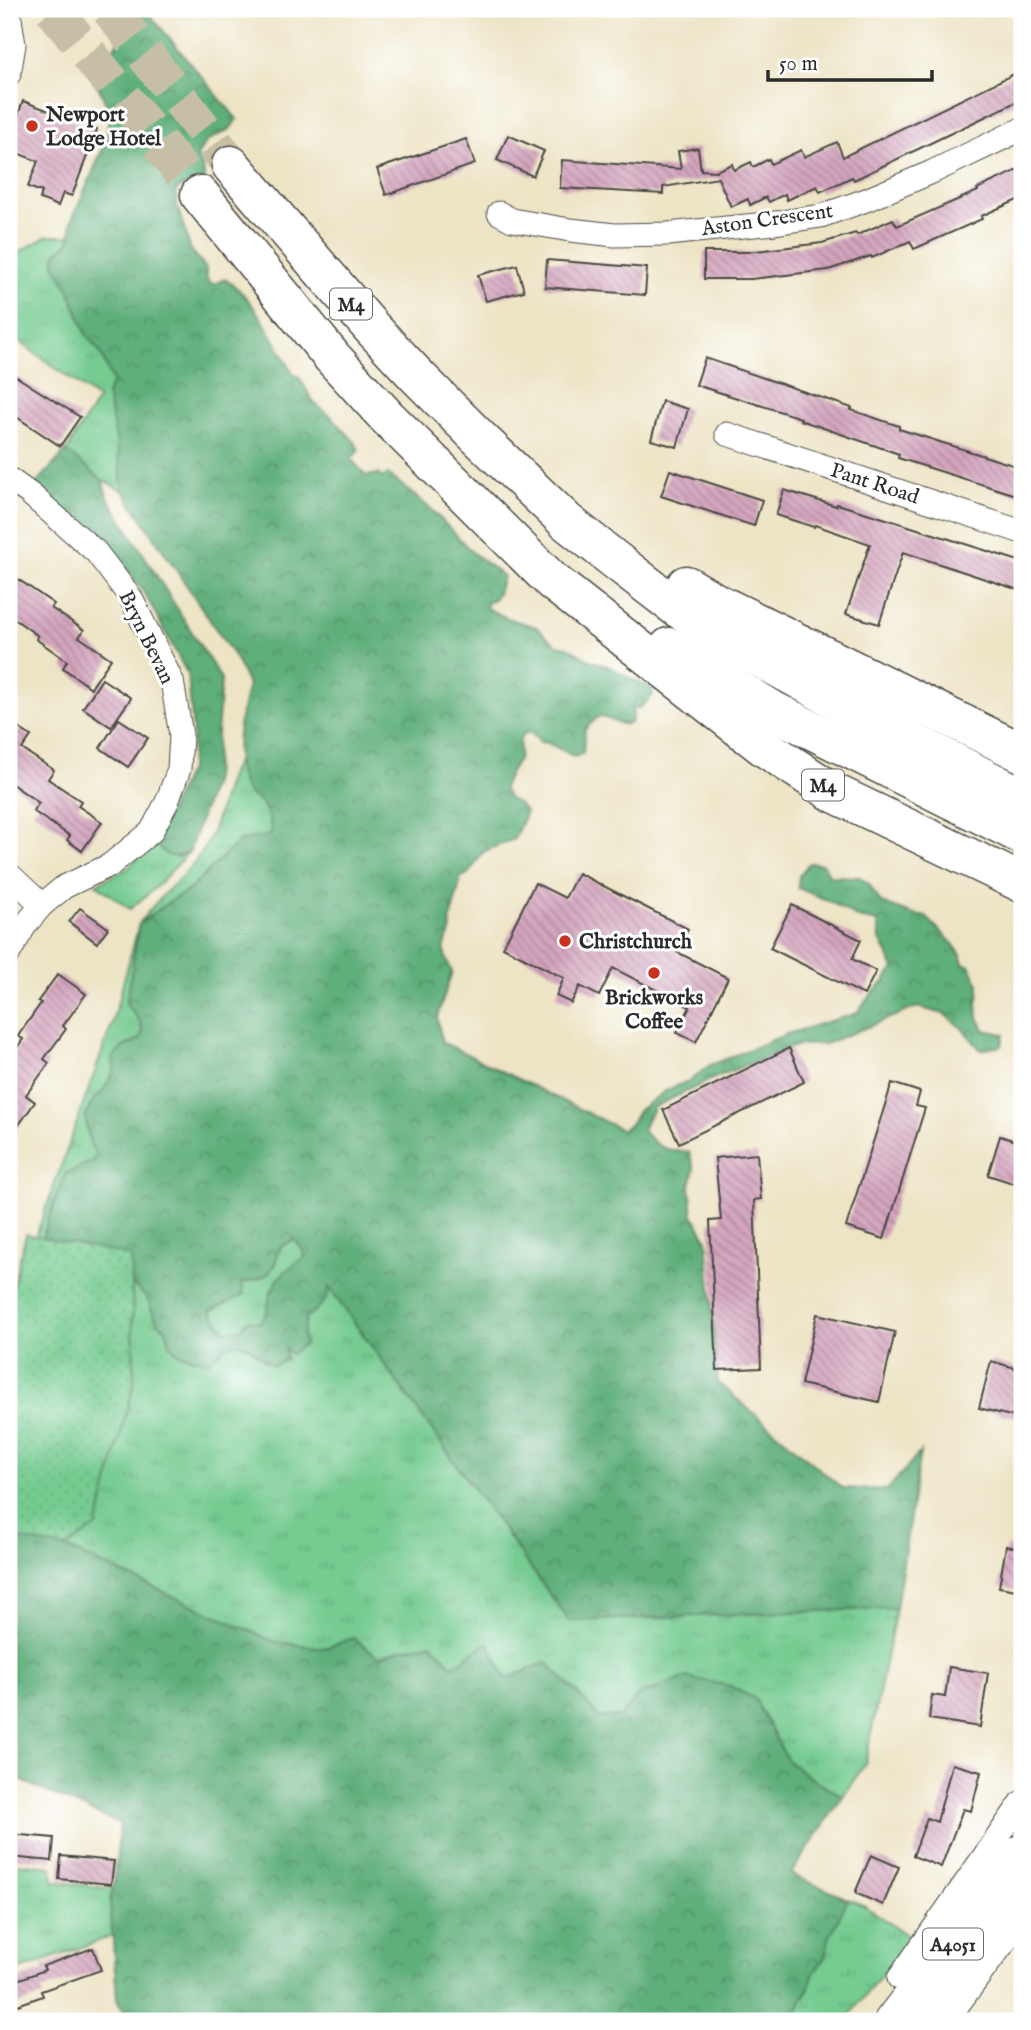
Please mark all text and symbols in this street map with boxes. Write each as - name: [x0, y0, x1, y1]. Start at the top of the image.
- scale bar: [768, 38, 933, 82]
- text: 50 m: [779, 51, 818, 78]
- place label: Newport Lodge Hotel: [45, 102, 162, 153]
- marker: Newport Lodge Hotel: [24, 118, 40, 134]
- street label: Aston Crescent: [699, 198, 835, 243]
- road number: M4: [330, 288, 372, 320]
- street label: Pant Road: [827, 457, 923, 512]
- street label: Bryn Bevan: [111, 586, 180, 689]
- road number: M4: [802, 770, 844, 800]
- place label: Christchurch: [579, 929, 693, 956]
- marker: Christchurch: [557, 933, 573, 949]
- marker: Brickworks Coffee: [646, 965, 662, 981]
- place label: Brickworks Coffee: [605, 985, 703, 1036]
- road number: A4051: [923, 1928, 983, 1960]

